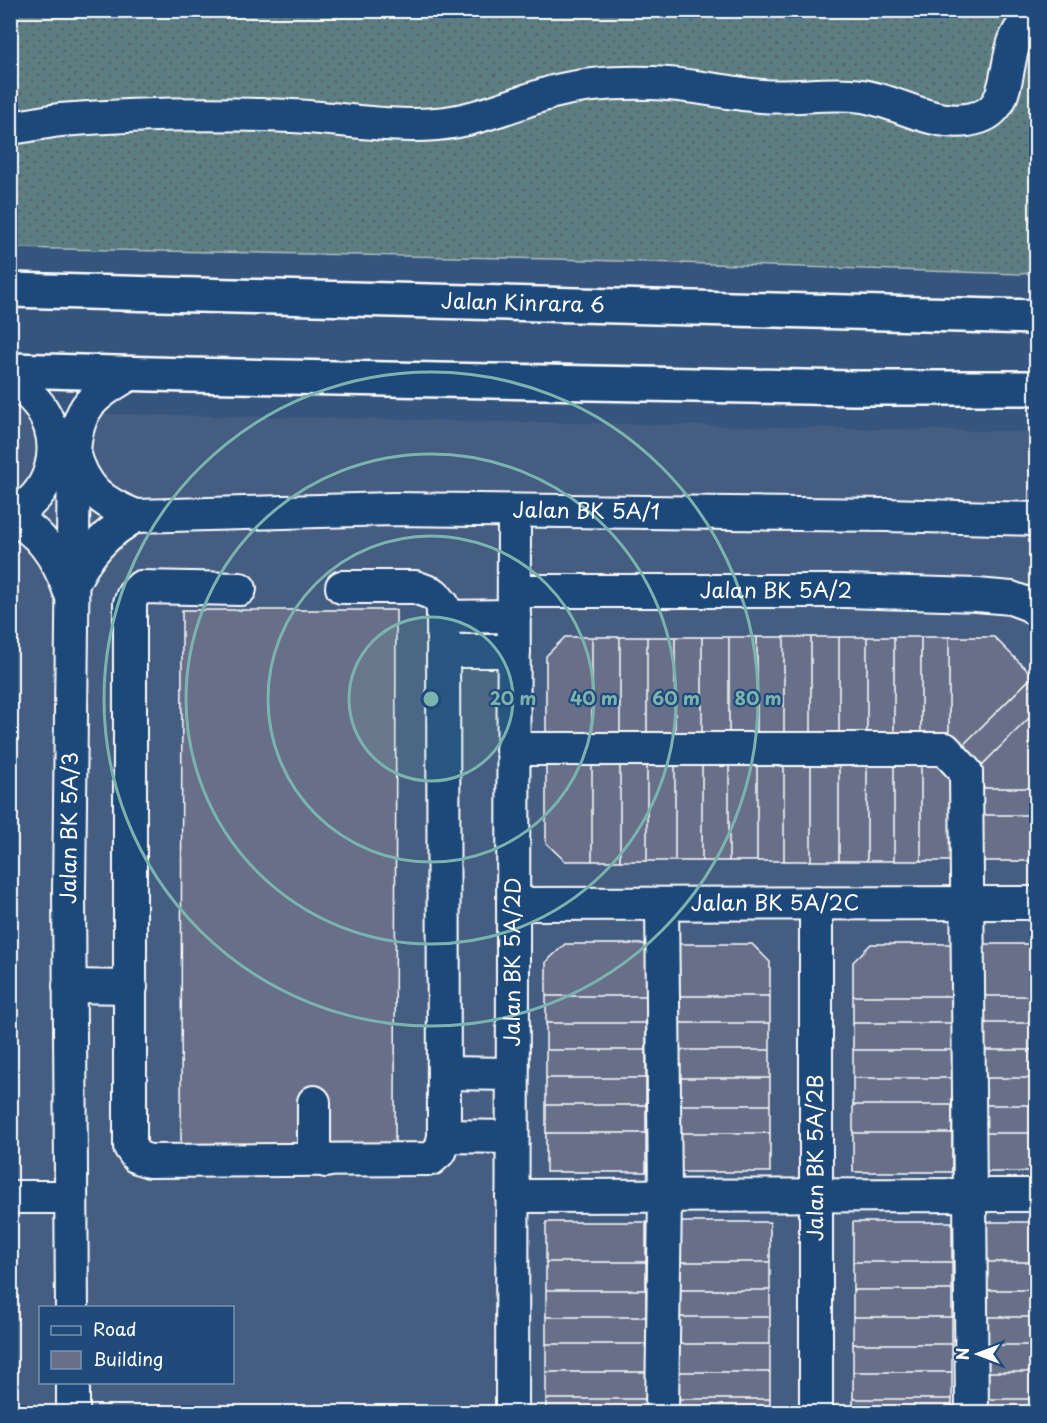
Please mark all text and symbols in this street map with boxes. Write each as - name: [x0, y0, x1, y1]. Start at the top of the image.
- street label: Jalan Kinrara 6: [441, 283, 605, 320]
- street label: Jalan BK 5A/1: [512, 492, 660, 526]
- street label: Jalan BK 5A/2: [700, 573, 853, 605]
- text: 20 m: [490, 684, 536, 711]
- text: 40 m: [570, 684, 618, 711]
- text: 60 m: [652, 684, 700, 711]
- text: 80 m: [734, 684, 782, 711]
- centre of rings: [421, 689, 441, 709]
- street label: Jalan BK 5A/3: [51, 752, 85, 904]
- street label: Jalan BK 5A/2D: [495, 877, 527, 1047]
- street label: Jalan BK 5A/2C: [691, 885, 859, 918]
- street label: Jalan BK 5A/2B: [798, 1075, 830, 1241]
- legend: [39, 1306, 234, 1384]
- text: Road: [93, 1315, 137, 1342]
- north arrow: [948, 1324, 1008, 1384]
- text: Building: [93, 1345, 163, 1372]
- text: N: [950, 1348, 974, 1360]

